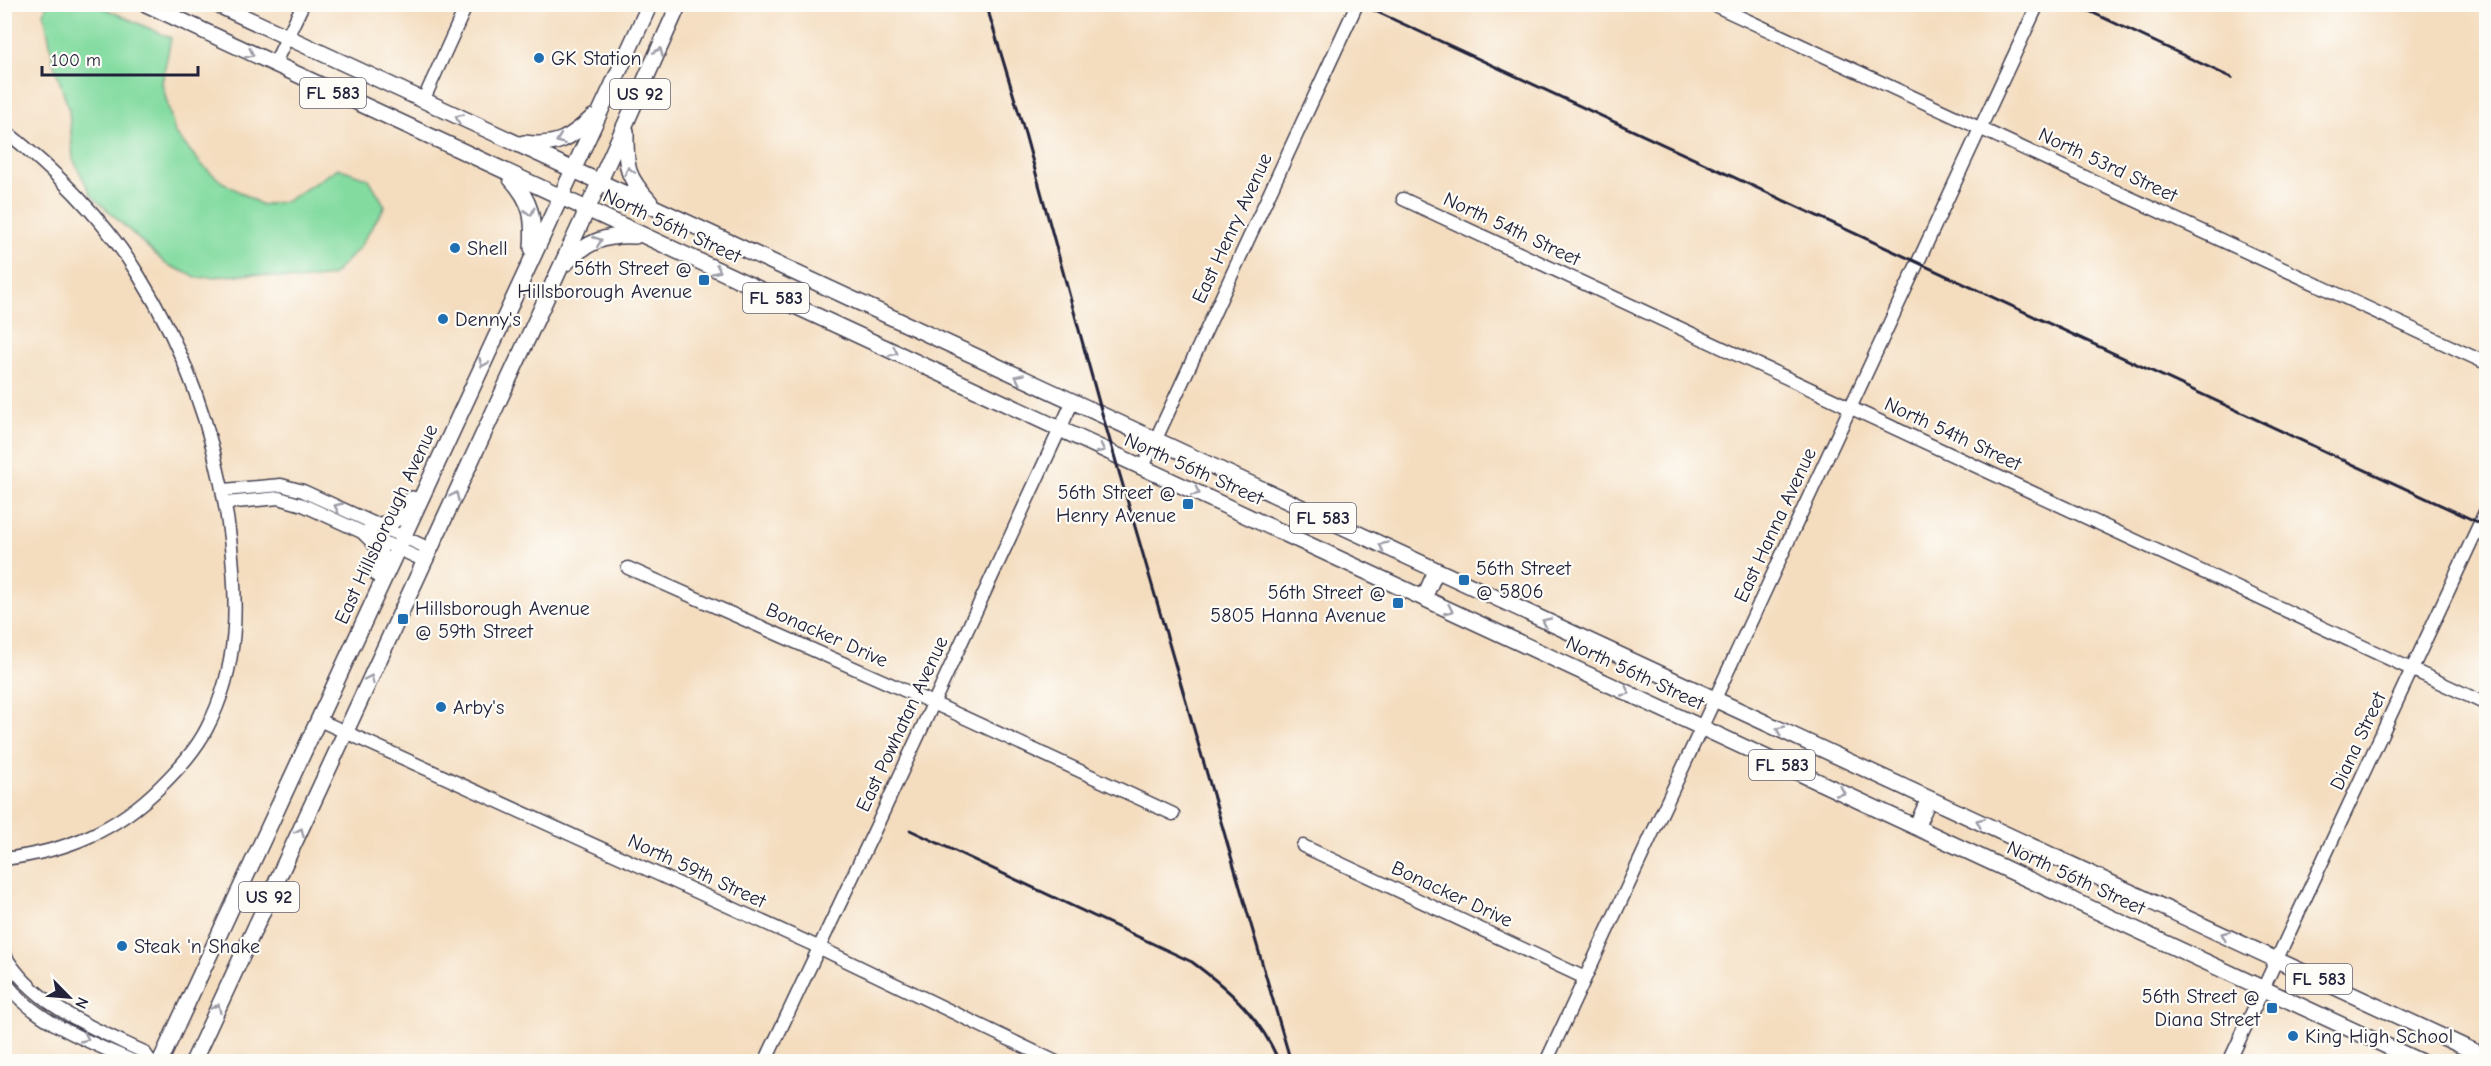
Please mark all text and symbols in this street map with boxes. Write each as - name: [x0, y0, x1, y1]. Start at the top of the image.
- scale bar: [42, 39, 198, 77]
- one-way arrow: [244, 47, 255, 59]
- place label: GK Station: [551, 47, 642, 70]
- one-way arrow: [652, 48, 664, 59]
- text: 100 m: [51, 50, 101, 71]
- marker: GK Station: [532, 51, 546, 65]
- road number: FL 583: [300, 78, 366, 108]
- road number: US 92: [610, 79, 670, 109]
- one-way arrow: [454, 113, 465, 125]
- street label: North 53rd Street: [2035, 123, 2182, 208]
- one-way arrow: [556, 133, 566, 146]
- street label: East Henry Avenue: [1187, 149, 1277, 307]
- one-way arrow: [624, 166, 637, 176]
- street label: North 56th Street: [599, 184, 746, 269]
- street label: North 54th Street: [1440, 187, 1585, 271]
- one-way arrow: [523, 207, 536, 217]
- one-way arrow: [592, 236, 603, 248]
- place label: Shell: [467, 237, 508, 260]
- marker: Shell: [448, 241, 462, 255]
- place label: 56th Street @ Hillsborough Avenue: [517, 257, 692, 303]
- one-way arrow: [710, 263, 721, 275]
- marker: 56th Street @ Hillsborough Avenue: [697, 273, 711, 287]
- road number: FL 583: [743, 283, 809, 313]
- place label: Denny's: [455, 308, 521, 331]
- marker: Denny's: [436, 312, 450, 326]
- one-way arrow: [887, 344, 898, 356]
- one-way arrow: [479, 356, 491, 367]
- one-way arrow: [1014, 373, 1025, 385]
- street label: North 54th Street: [1881, 392, 2026, 476]
- street label: East Hillsborough Avenue: [330, 420, 442, 628]
- street label: North 56th Street: [1121, 428, 1268, 510]
- one-way arrow: [1095, 442, 1106, 453]
- street label: East Hanna Avenue: [1729, 444, 1821, 606]
- place label: 56th Street @ Henry Avenue: [1056, 481, 1176, 527]
- one-way arrow: [1190, 485, 1201, 497]
- one-way arrow: [447, 492, 459, 503]
- marker: 56th Street @ Henry Avenue: [1181, 497, 1195, 511]
- one-way arrow: [334, 503, 345, 515]
- road number: FL 583: [1290, 503, 1356, 533]
- one-way arrow: [1379, 541, 1390, 553]
- place label: 56th Street @ 5806: [1476, 557, 1572, 603]
- marker: 56th Street @ 5806: [1457, 573, 1471, 587]
- place label: 56th Street @ 5805 Hanna Avenue: [1210, 581, 1386, 627]
- marker: 56th Street @ 5805 Hanna Avenue: [1391, 596, 1405, 610]
- place label: Hillsborough Avenue @ 59th Street: [415, 597, 590, 643]
- street label: Bonacker Drive: [763, 598, 891, 672]
- one-way arrow: [1443, 602, 1454, 614]
- marker: Hillsborough Avenue @ 59th Street: [396, 612, 410, 626]
- one-way arrow: [1542, 617, 1553, 629]
- street label: North 56th Street: [1562, 631, 1709, 716]
- street label: East Powhatan Avenue: [851, 633, 953, 815]
- one-way arrow: [363, 674, 375, 685]
- one-way arrow: [1619, 684, 1630, 696]
- street label: Diana Street: [2325, 687, 2391, 794]
- place label: Arby's: [453, 696, 504, 719]
- marker: Arby's: [434, 700, 448, 714]
- one-way arrow: [1776, 726, 1787, 738]
- road number: FL 583: [1749, 750, 1815, 780]
- one-way arrow: [1834, 784, 1845, 796]
- one-way arrow: [1975, 818, 1986, 830]
- one-way arrow: [292, 827, 304, 838]
- street label: North 59th Street: [624, 829, 771, 914]
- street label: North 56th Street: [2003, 836, 2150, 921]
- street label: Bonacker Drive: [1388, 856, 1516, 932]
- road number: US 92: [239, 882, 299, 912]
- one-way arrow: [2220, 930, 2231, 942]
- place label: Steak 'n Shake: [134, 935, 260, 958]
- marker: Steak 'n Shake: [115, 939, 129, 953]
- road number: FL 583: [2286, 964, 2352, 994]
- north arrow: [39, 967, 99, 1027]
- place label: 56th Street @ Diana Street: [2142, 985, 2261, 1031]
- text: N: [71, 994, 92, 1011]
- marker: 56th Street @ Diana Street: [2265, 1001, 2279, 1015]
- one-way arrow: [210, 1004, 222, 1015]
- place label: King High School: [2305, 1025, 2453, 1048]
- marker: King High School: [2286, 1029, 2300, 1043]
- one-way arrow: [78, 1031, 89, 1043]

